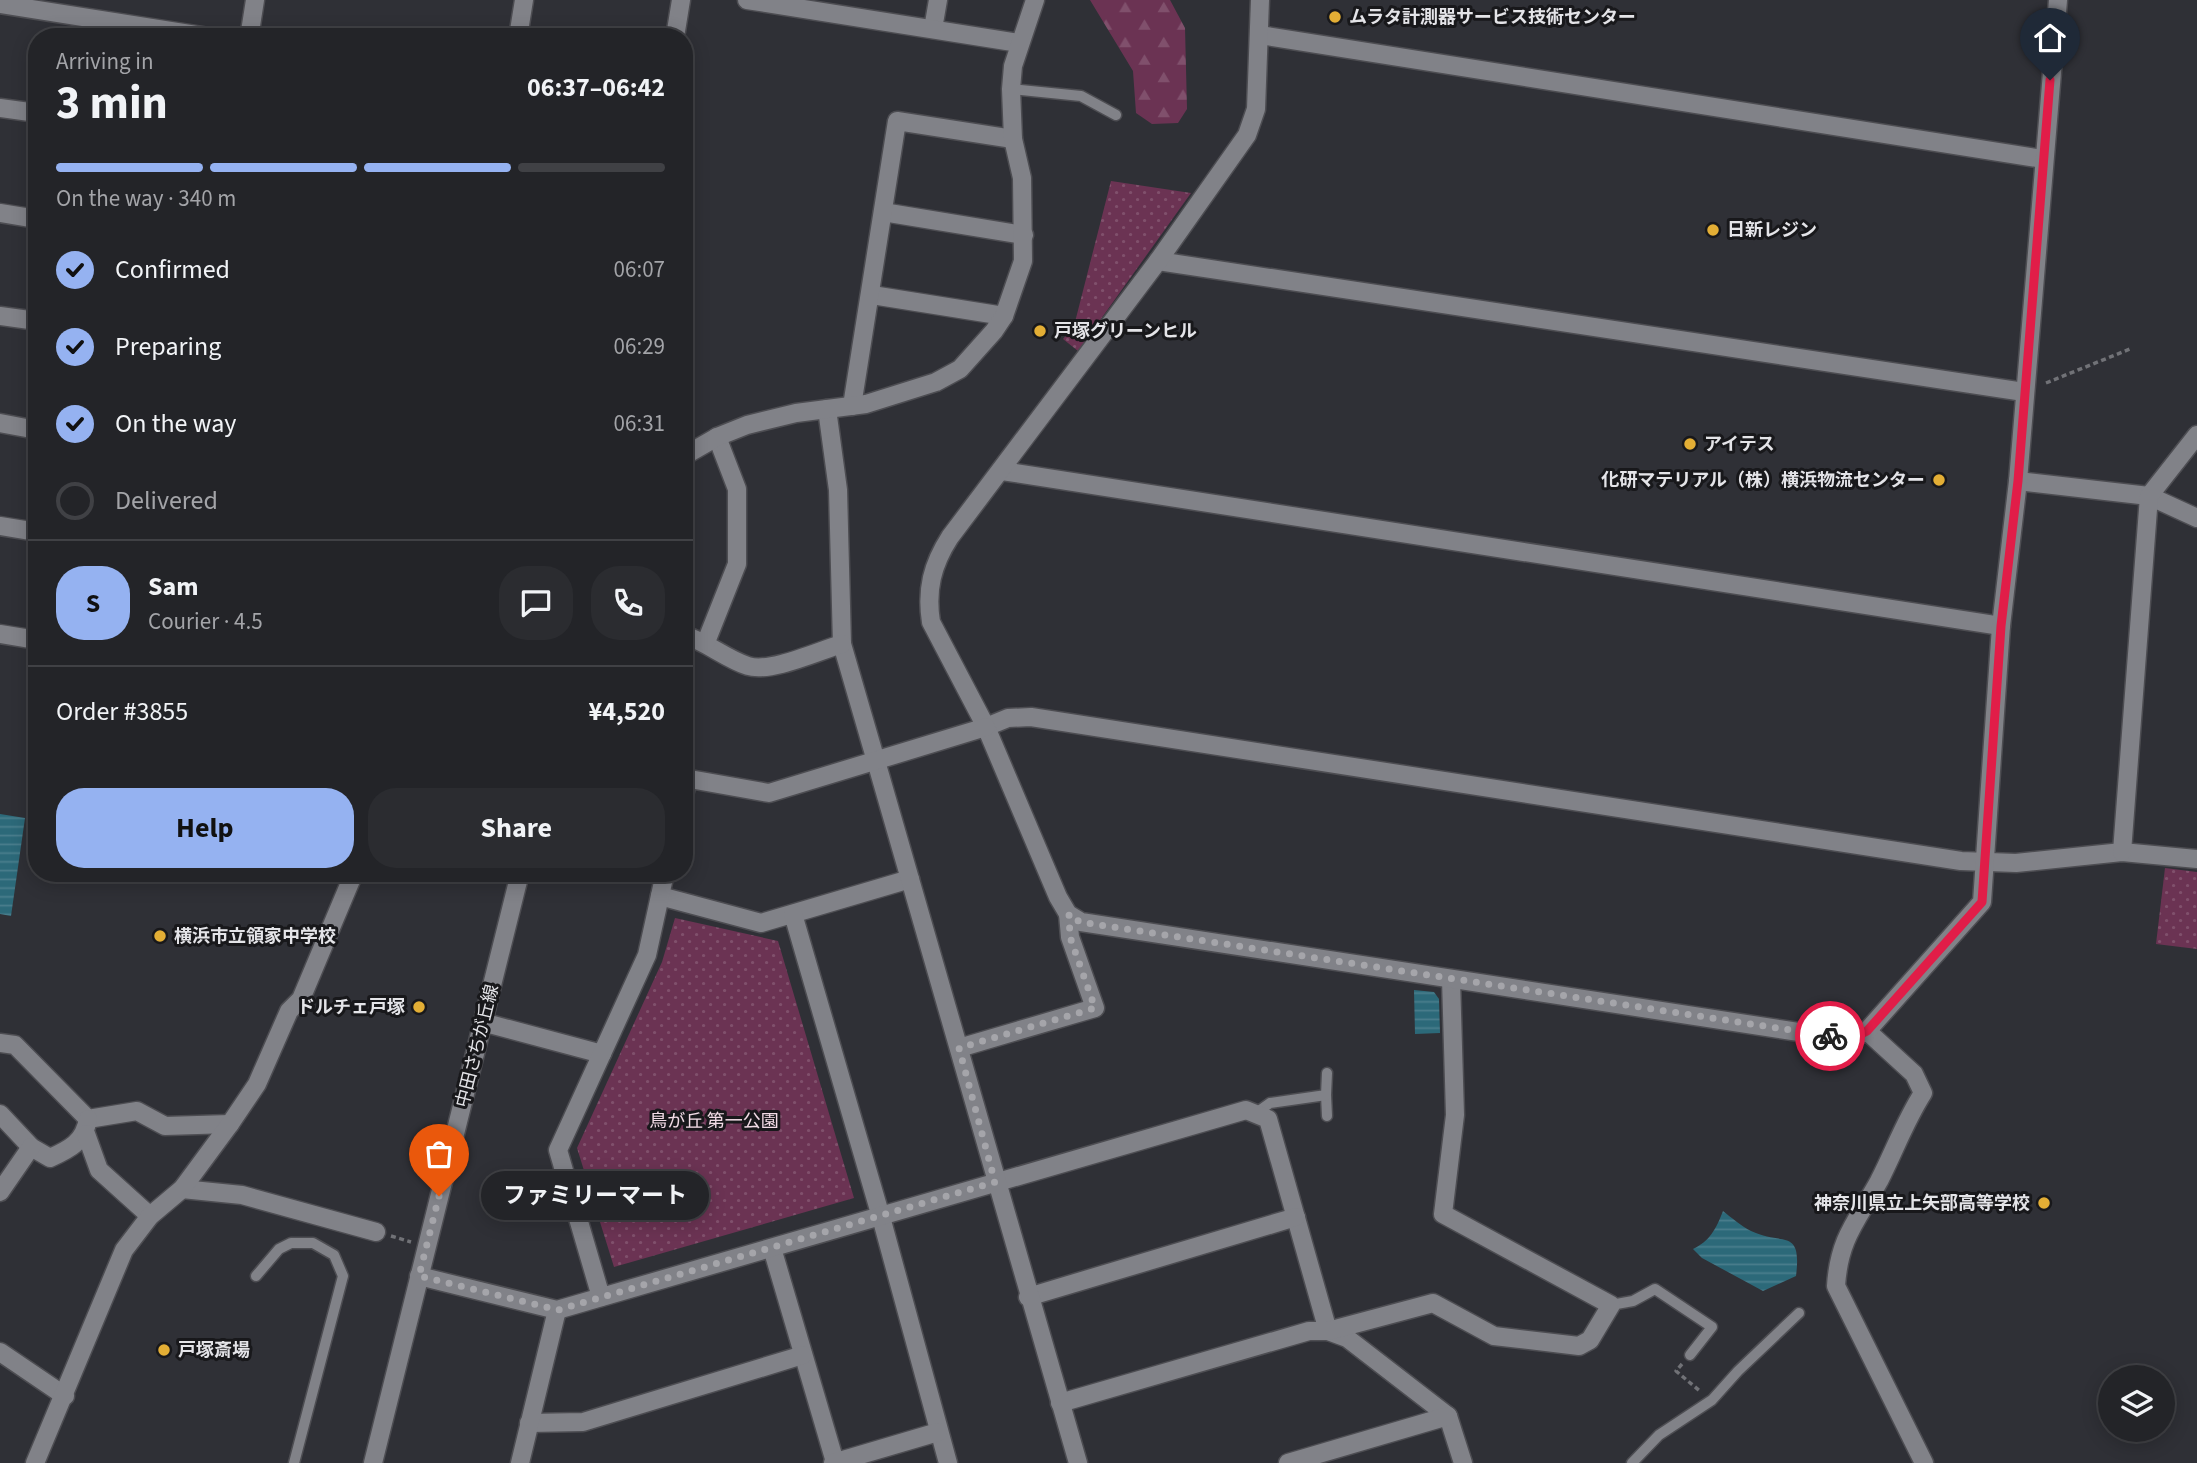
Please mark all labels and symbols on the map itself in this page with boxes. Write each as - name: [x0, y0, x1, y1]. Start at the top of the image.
- place label: ムラタ計測器サービス技術センター: [1349, 5, 1636, 30]
- pin: [2020, 8, 2080, 80]
- marker: ムラタ計測器サービス技術センター: [1327, 9, 1343, 25]
- place label: 日新レジン: [1727, 218, 1817, 243]
- marker: 日新レジン: [1705, 222, 1721, 238]
- place label: 戸塚グリーンヒル: [1054, 319, 1197, 344]
- marker: 戸塚グリーンヒル: [1032, 323, 1048, 339]
- place label: アイテス: [1704, 432, 1775, 457]
- marker: アイテス: [1682, 436, 1698, 452]
- place label: 化研マテリアル（株）横浜物流センター: [1601, 468, 1925, 493]
- marker: 化研マテリアル（株）横浜物流センター: [1931, 472, 1947, 488]
- place label: 横浜市立領家中学校: [174, 924, 336, 949]
- marker: 横浜市立領家中学校: [152, 928, 168, 944]
- street label: 中田さちが丘線: [450, 982, 505, 1110]
- place label: ドルチェ戸塚: [297, 995, 405, 1020]
- marker: ドルチェ戸塚: [411, 999, 427, 1015]
- courier: [1795, 1001, 1865, 1071]
- park label: 鳥が丘 第一公園: [649, 1109, 779, 1134]
- pin: [409, 1124, 469, 1196]
- callout: ファミリーマート: [481, 1172, 708, 1220]
- place label: 神奈川県立上矢部高等学校: [1814, 1191, 2030, 1216]
- marker: 神奈川県立上矢部高等学校: [2036, 1195, 2052, 1211]
- place label: 戸塚斎場: [178, 1338, 250, 1363]
- marker: 戸塚斎場: [156, 1342, 172, 1358]

